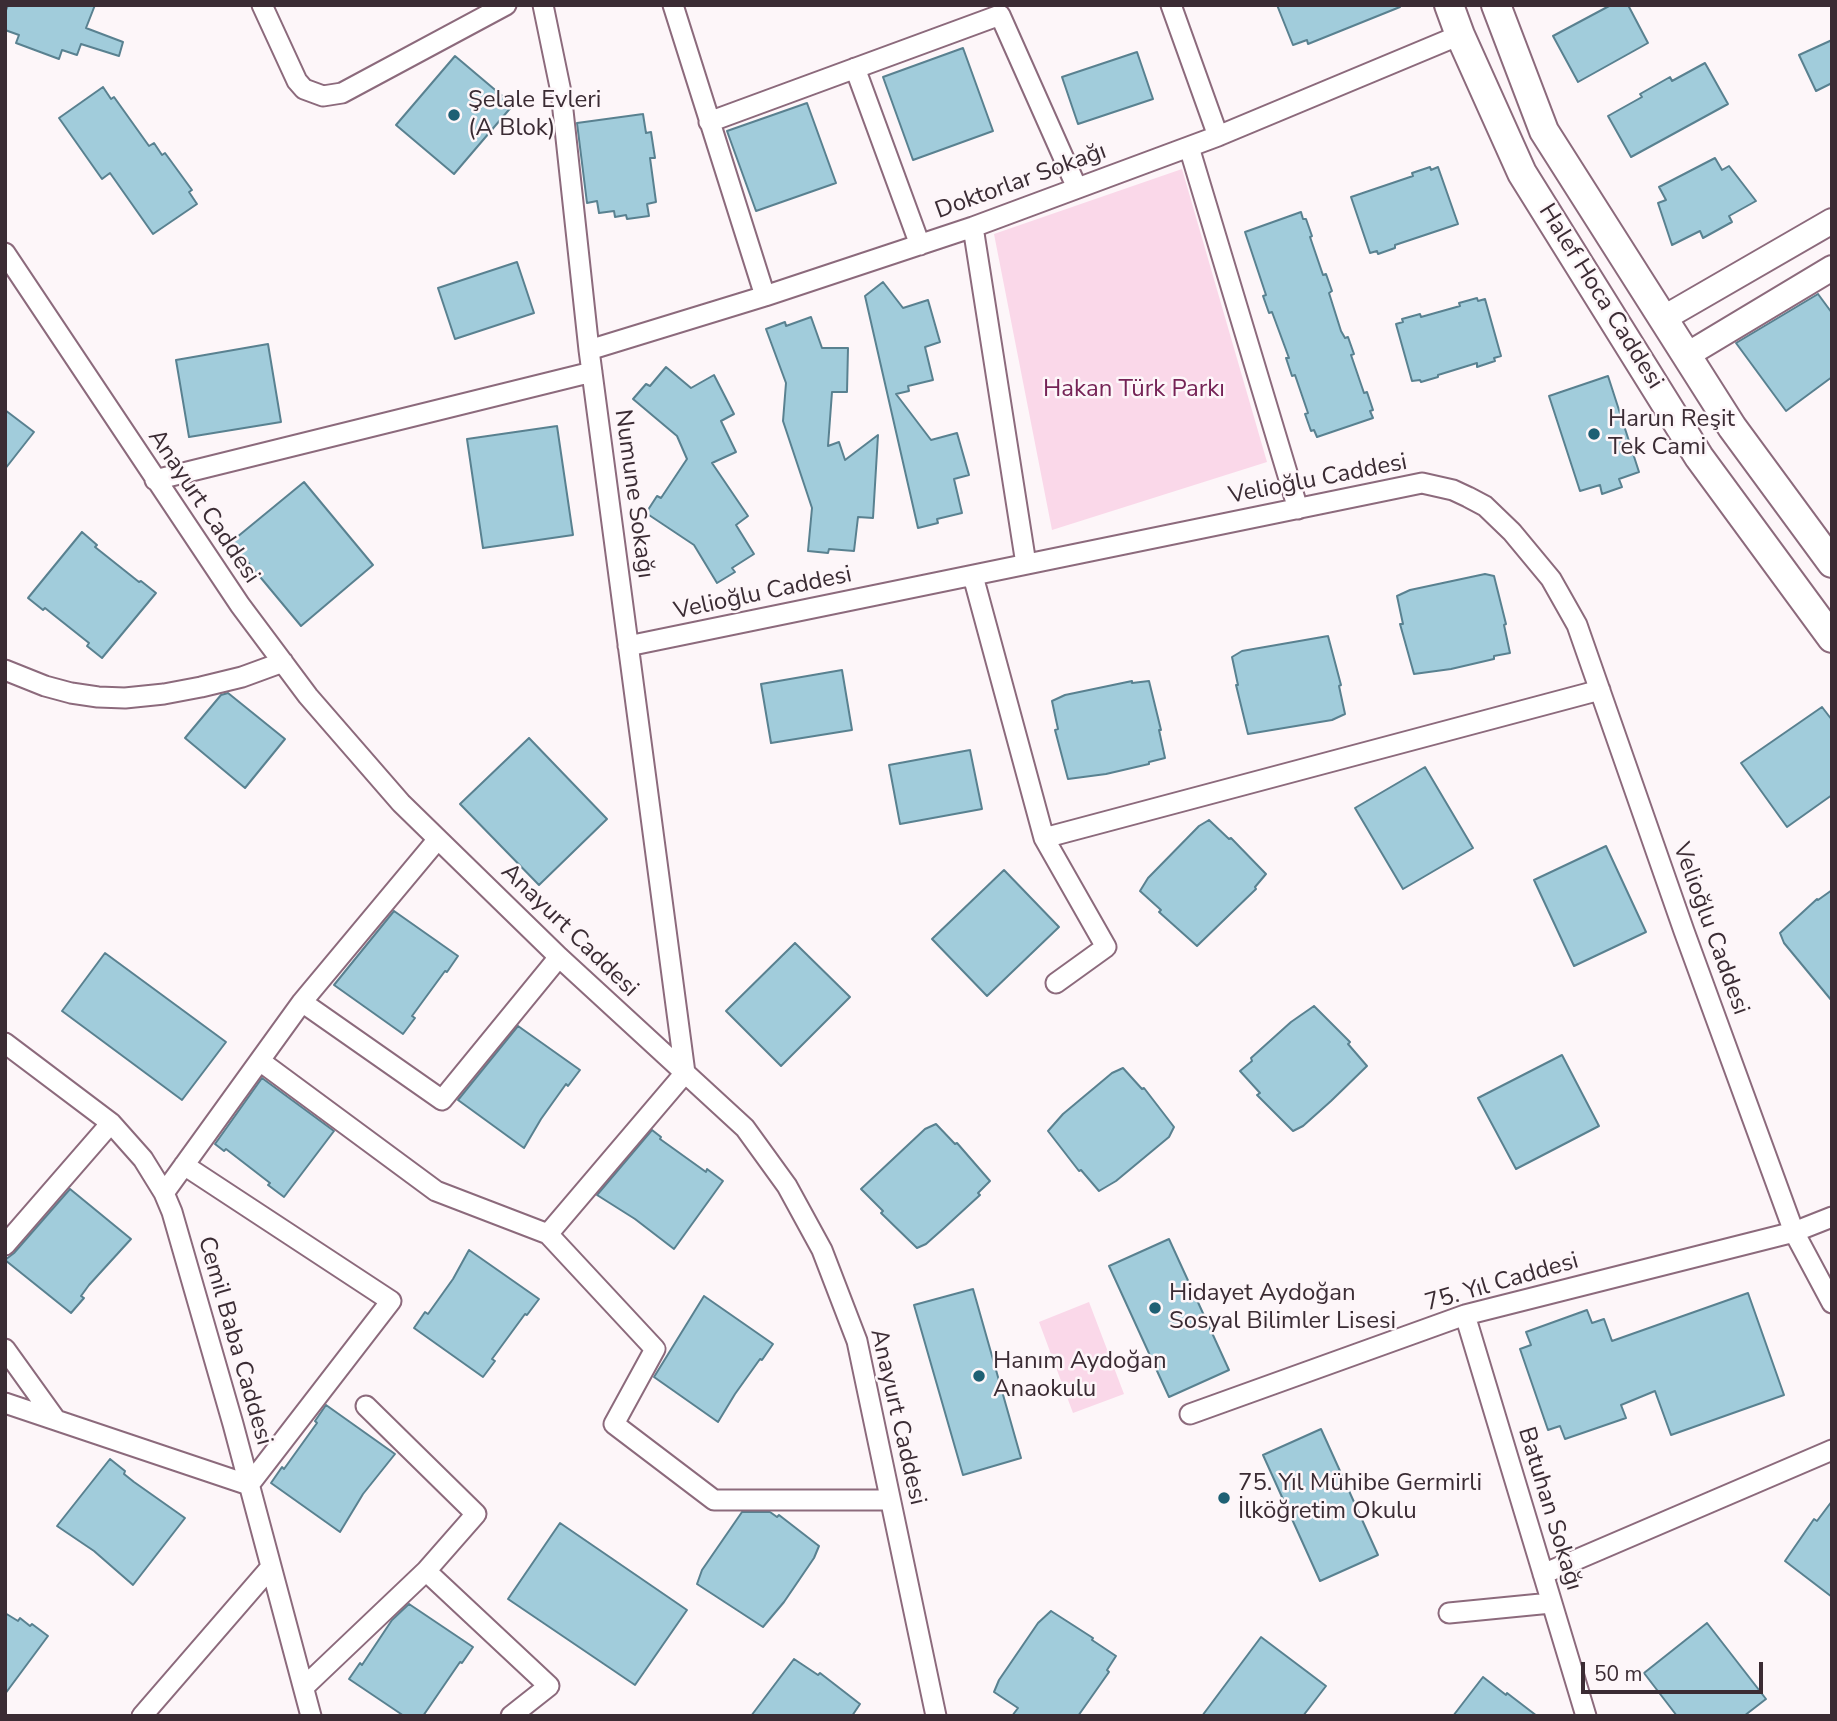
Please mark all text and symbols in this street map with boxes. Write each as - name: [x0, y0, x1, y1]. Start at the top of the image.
- place label: Şelale Evleri (A Blok): [468, 87, 601, 143]
- marker: Şelale Evleri (A Blok): [446, 107, 462, 123]
- street label: Doktorlar Sokağı: [932, 138, 1110, 226]
- street label: Halef Hoca Caddesi: [1531, 199, 1669, 395]
- park label: Hakan Türk Parkı: [1043, 376, 1225, 404]
- place label: Harun Reşit Tek Cami: [1608, 406, 1735, 462]
- street label: Numune Sokağı: [607, 408, 659, 580]
- street label: Anayurt Caddesi: [141, 424, 265, 590]
- marker: Harun Reşit Tek Cami: [1586, 426, 1602, 442]
- street label: Velioğlu Caddesi: [1226, 449, 1410, 511]
- street label: Velioğlu Caddesi: [671, 561, 855, 627]
- street label: Velioğlu Caddesi: [1666, 839, 1754, 1019]
- street label: Anayurt Caddesi: [494, 858, 644, 1004]
- street label: Cemil Baba Caddesi: [190, 1233, 278, 1449]
- street label: 75. Yıl Caddesi: [1422, 1247, 1582, 1319]
- place label: Hidayet Aydoğan Sosyal Bilimler Lisesi: [1169, 1280, 1396, 1336]
- marker: Hidayet Aydoğan Sosyal Bilimler Lisesi: [1147, 1300, 1163, 1316]
- street label: Anayurt Caddesi: [863, 1326, 931, 1508]
- place label: Hanım Aydoğan Anaokulu: [993, 1348, 1167, 1404]
- marker: Hanım Aydoğan Anaokulu: [971, 1368, 987, 1384]
- street label: Batuhan Sokağı: [1510, 1424, 1588, 1594]
- place label: 75. Yıl Mühibe Germirli İlköğretim Okulu: [1238, 1470, 1482, 1526]
- marker: 75. Yıl Mühibe Germirli İlköğretim Okulu: [1216, 1490, 1232, 1506]
- scale bar: [1585, 1648, 1767, 1692]
- text: 50 m: [1594, 1660, 1643, 1688]

